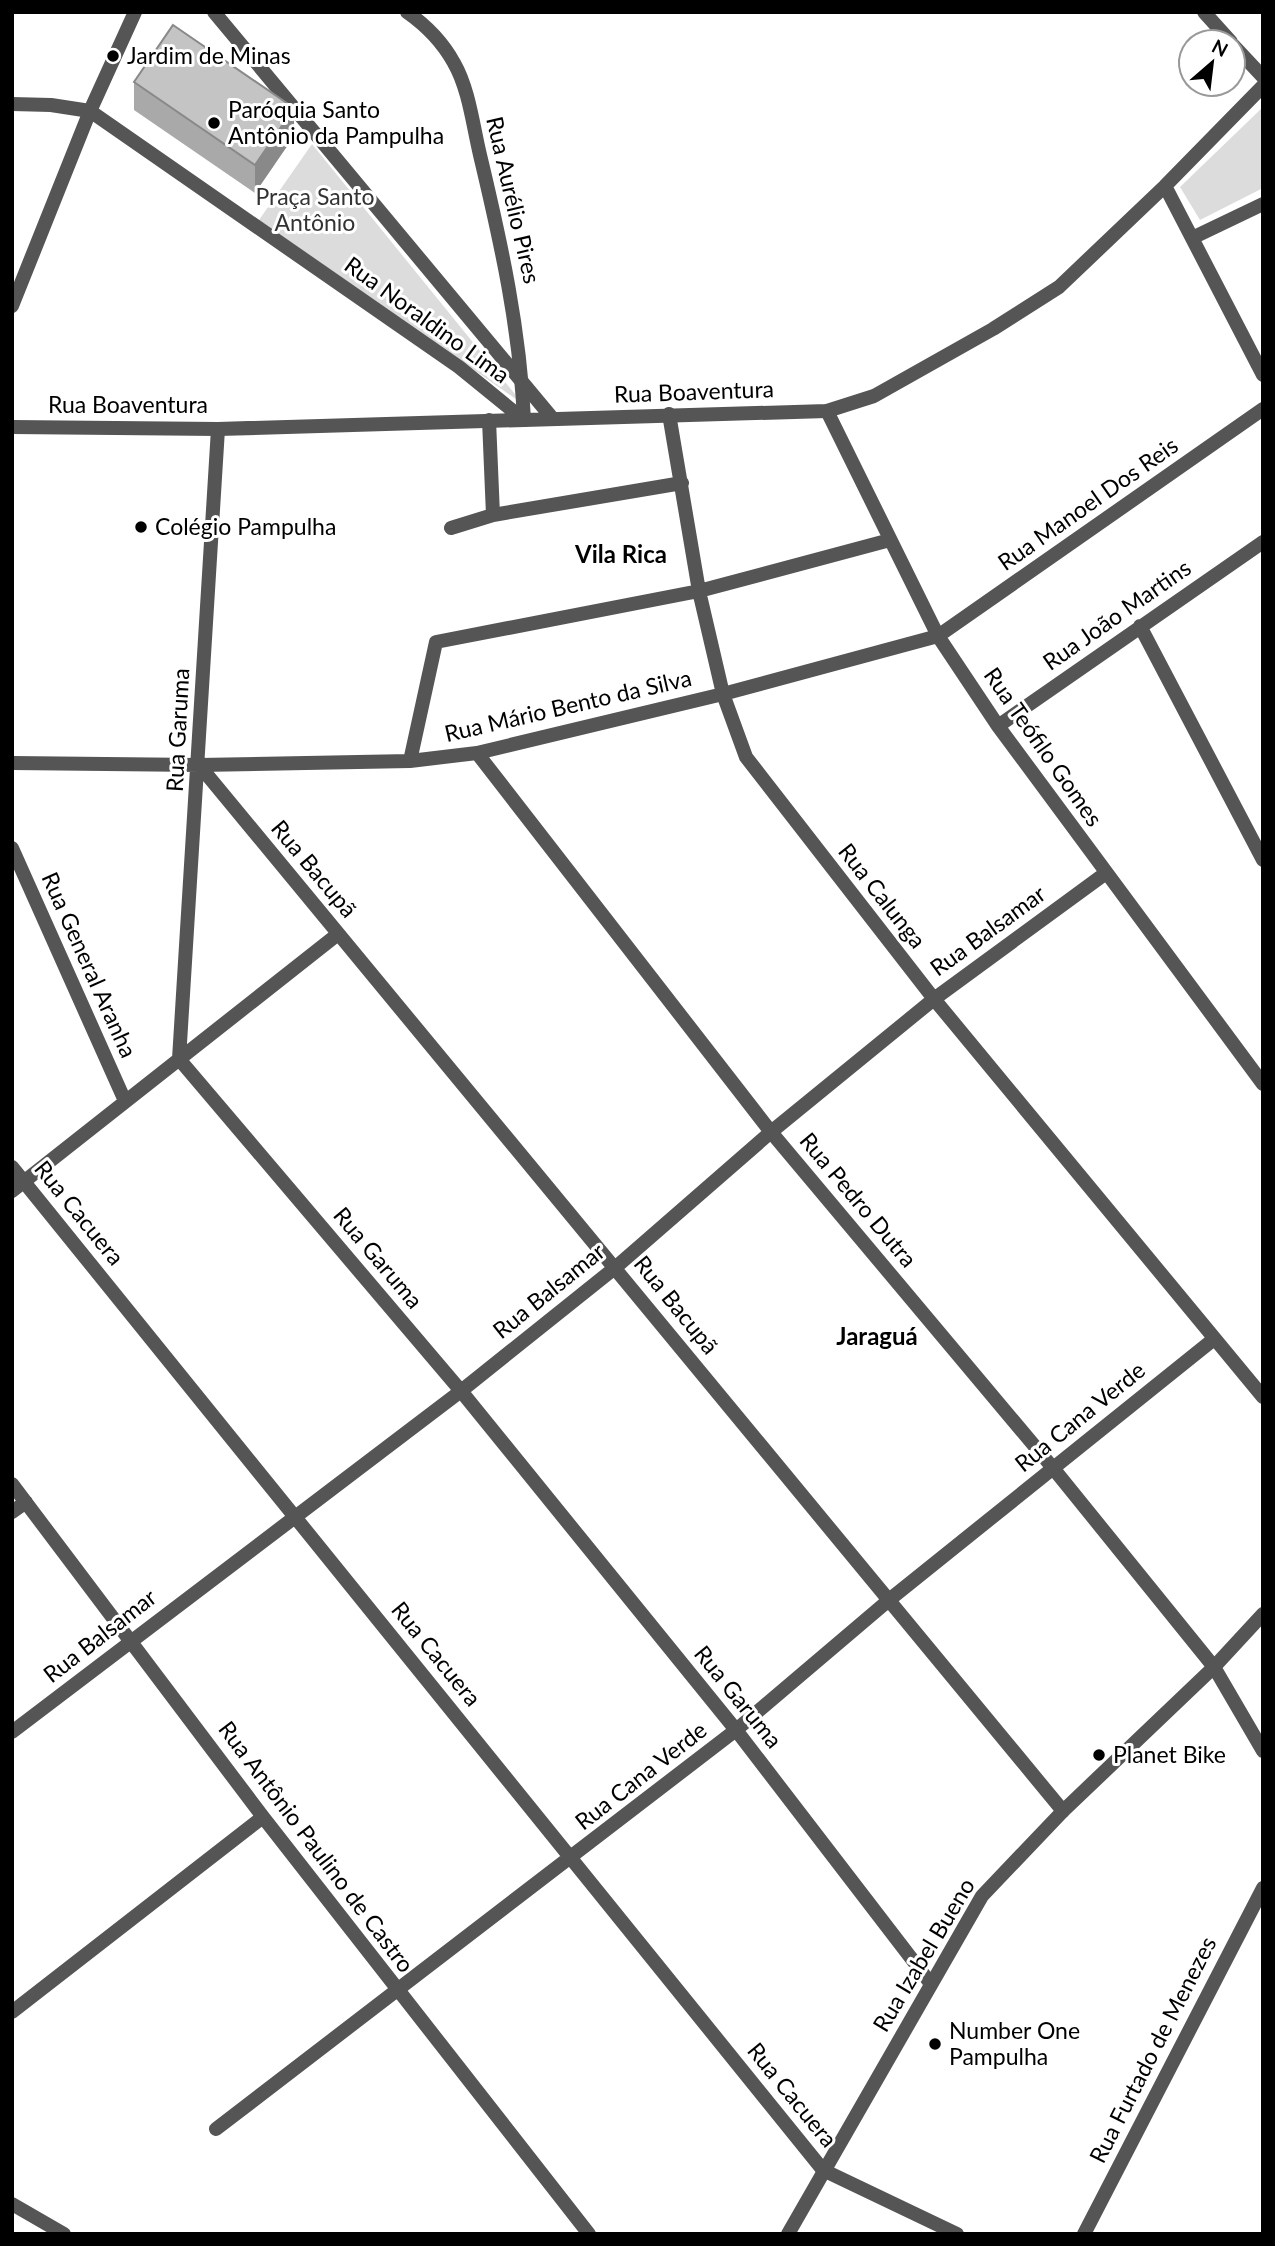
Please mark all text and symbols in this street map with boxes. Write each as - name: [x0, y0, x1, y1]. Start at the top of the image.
- north arrow: [1177, 28, 1247, 98]
- text: N: [1208, 34, 1232, 61]
- place label: Jardim de Minas: [127, 41, 291, 69]
- marker: Jardim de Minas: [105, 48, 121, 64]
- place label: Paróquia Santo Antônio da Pampulha: [228, 95, 444, 149]
- street label: Rua Aurélio Pires: [481, 114, 547, 286]
- marker: Paróquia Santo Antônio da Pampulha: [206, 115, 222, 131]
- park label: Praça Santo Antônio: [255, 182, 375, 236]
- street label: Rua Noraldino Lima: [340, 250, 516, 388]
- street label: Rua Boaventura: [613, 374, 774, 408]
- street label: Rua Boaventura: [48, 390, 208, 418]
- street label: Rua Manoel Dos Reis: [992, 431, 1183, 576]
- place label: Colégio Pampulha: [155, 512, 336, 540]
- marker: Colégio Pampulha: [133, 519, 149, 535]
- district label: Vila Rica: [574, 539, 667, 568]
- street label: Rua João Martins: [1037, 553, 1196, 676]
- street label: Rua Teófilo Gomes: [979, 662, 1109, 831]
- street label: Rua Mário Bento da Silva: [442, 663, 694, 747]
- street label: Rua Garuma: [160, 667, 194, 792]
- street label: Rua Bacupã: [266, 814, 364, 923]
- street label: Rua Calunga: [833, 837, 932, 953]
- street label: Rua General Aranha: [36, 867, 143, 1062]
- street label: Rua Balsamar: [924, 879, 1051, 981]
- street label: Rua Pedro Dutra: [794, 1126, 923, 1272]
- street label: Rua Cacuera: [29, 1154, 130, 1270]
- street label: Rua Garuma: [328, 1201, 429, 1314]
- street label: Rua Balsamar: [487, 1236, 610, 1344]
- street label: Rua Bacupã: [629, 1250, 725, 1359]
- district label: Jaraguá: [836, 1321, 918, 1350]
- street label: Rua Cana Verde: [1009, 1355, 1150, 1477]
- street label: Rua Balsamar: [37, 1582, 162, 1688]
- street label: Rua Cacuera: [386, 1595, 487, 1711]
- street label: Rua Garuma: [689, 1639, 789, 1753]
- street label: Rua Antônio Paulino de Castro: [213, 1715, 420, 1978]
- street label: Rua Cana Verde: [569, 1715, 712, 1835]
- place label: Planet Bike: [1113, 1740, 1226, 1768]
- marker: Planet Bike: [1091, 1747, 1107, 1763]
- street label: Rua Izabel Bueno: [866, 1873, 980, 2036]
- street label: Rua Furtado de Menezes: [1083, 1932, 1221, 2167]
- place label: Number One Pampulha: [949, 2016, 1080, 2070]
- street label: Rua Cacuera: [742, 2036, 843, 2152]
- marker: Number One Pampulha: [927, 2036, 943, 2052]

